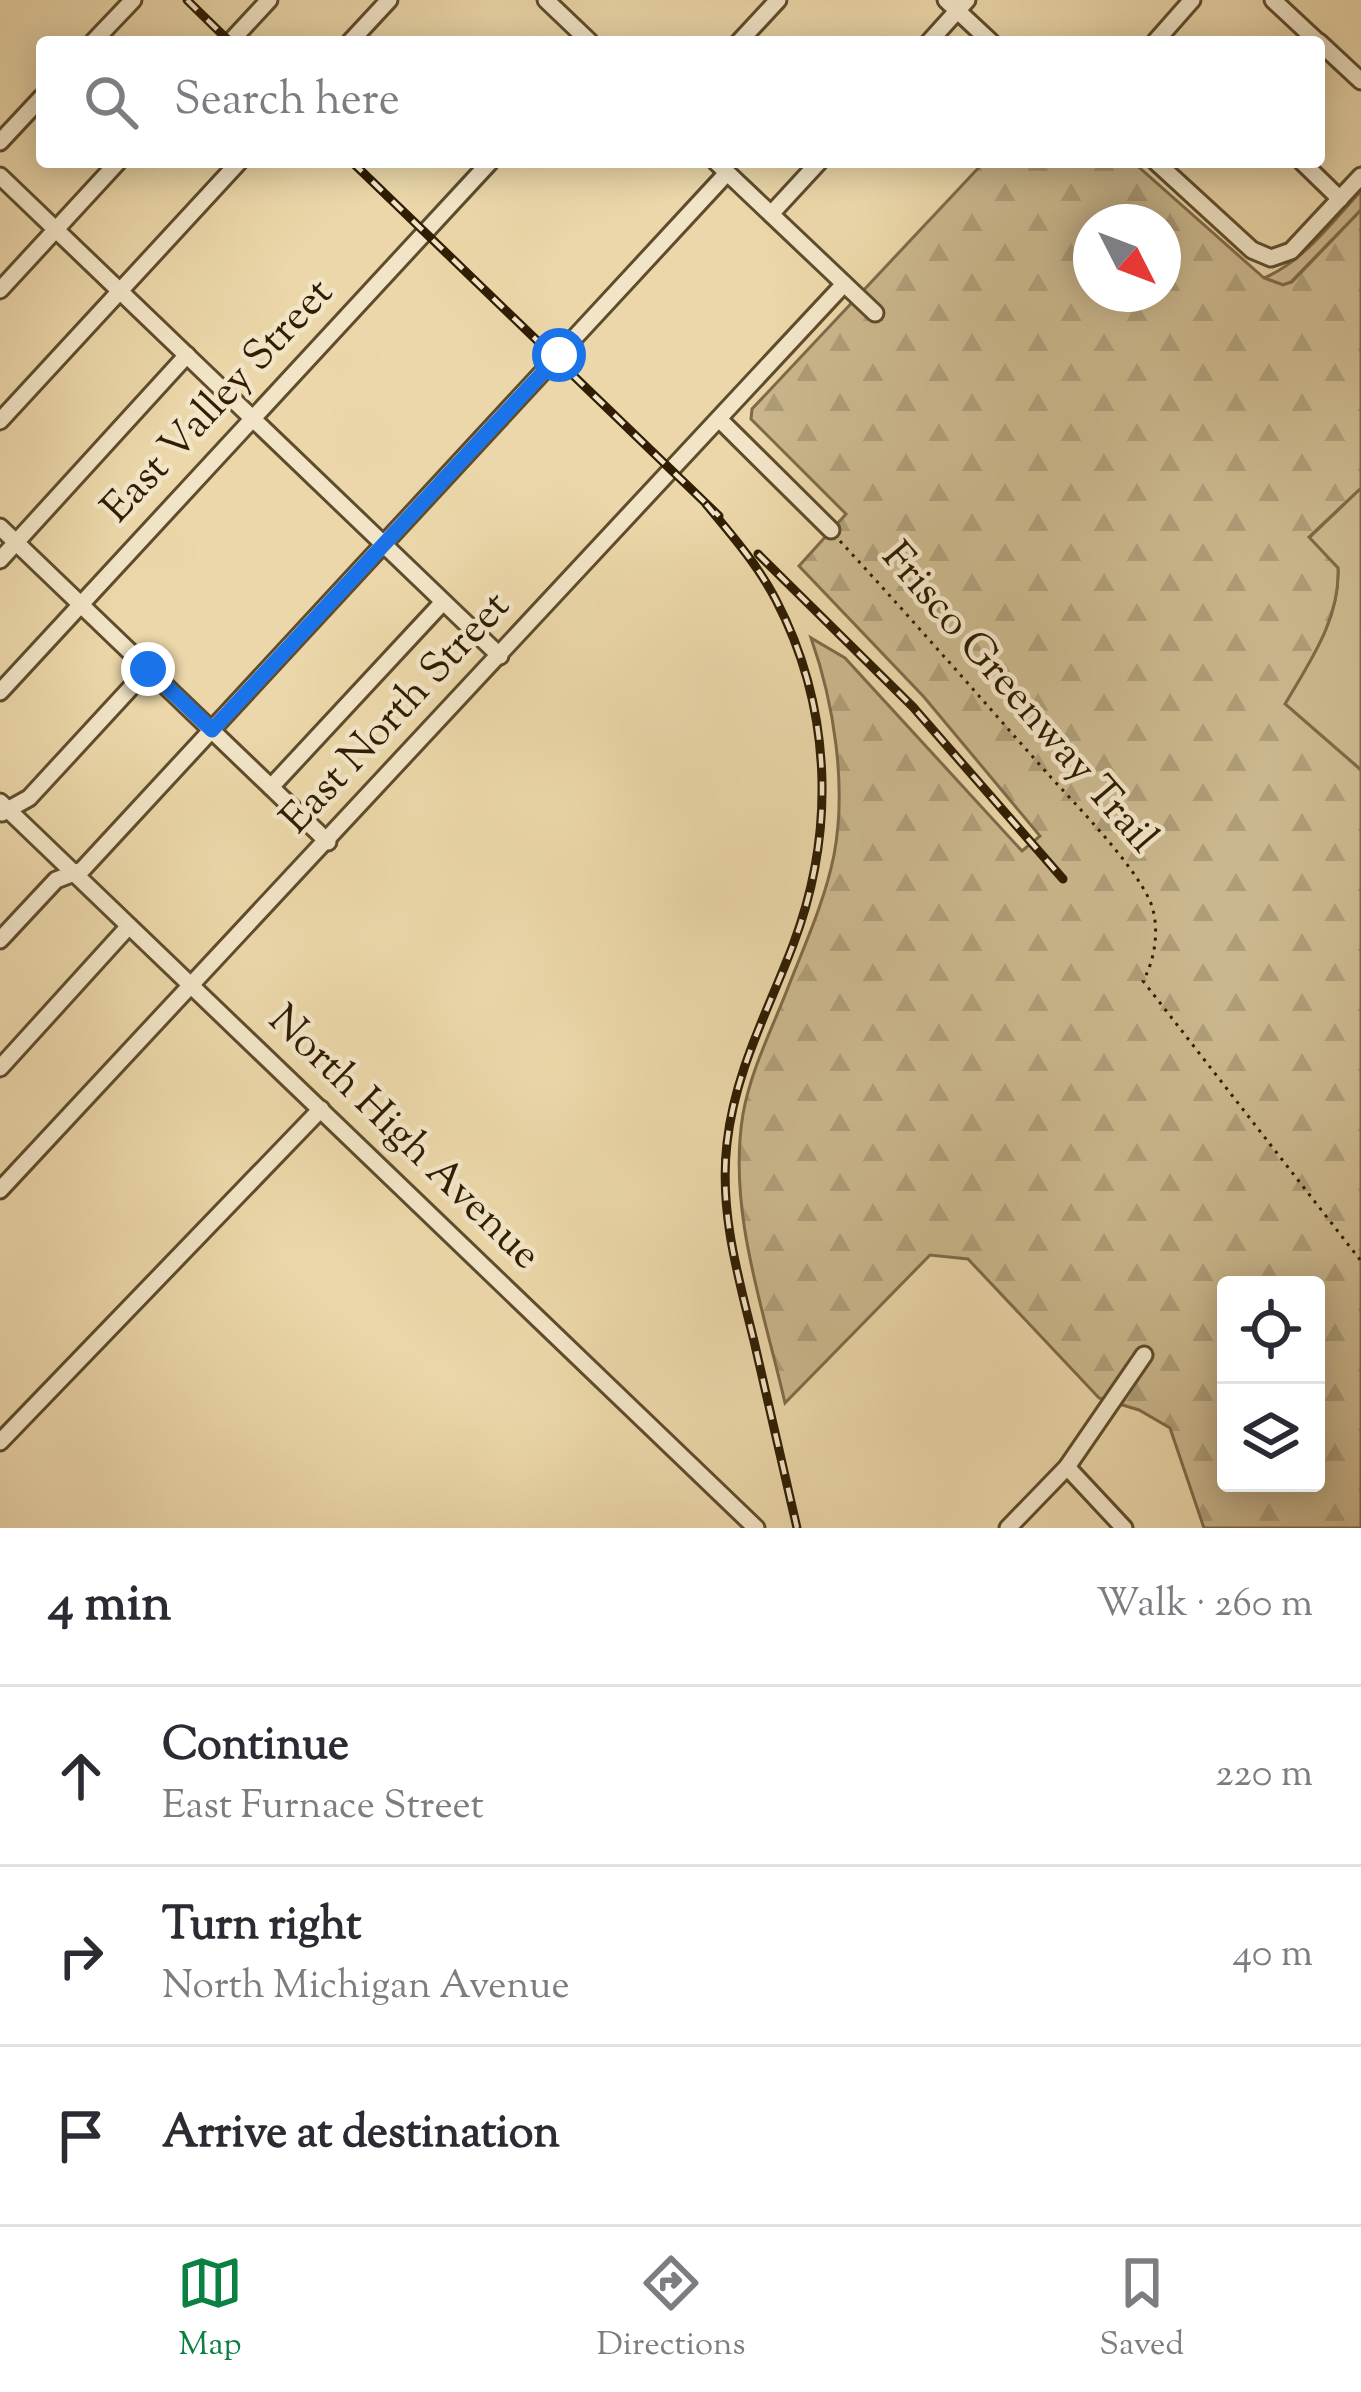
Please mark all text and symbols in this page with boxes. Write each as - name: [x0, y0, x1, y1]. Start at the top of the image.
- search box: [36, 36, 1325, 168]
- icon: search: [78, 69, 144, 135]
- text: Search here: [174, 70, 400, 135]
- north arrow: [1073, 204, 1181, 312]
- street label: East Valley Street: [89, 266, 349, 538]
- route start: [532, 328, 586, 382]
- street label: Frisco Greenway Trail: [866, 530, 1170, 868]
- street label: East North Street: [268, 579, 526, 849]
- route end: [121, 642, 175, 696]
- street label: North High Avenue: [253, 993, 553, 1285]
- map controls: [1217, 1276, 1325, 1492]
- button: locate: [1217, 1276, 1325, 1384]
- button: layers: [1217, 1384, 1325, 1492]
- text: 4 min: [48, 1570, 171, 1643]
- text: Walk · 260 m: [1096, 1578, 1313, 1634]
- text: Continue: [162, 1715, 349, 1780]
- icon: ahead: [48, 1743, 114, 1809]
- text: 220 m: [1215, 1748, 1313, 1804]
- text: East Furnace Street: [162, 1780, 484, 1836]
- text: Turn right: [162, 1895, 361, 1960]
- icon: right: [48, 1923, 114, 1989]
- text: 40 m: [1233, 1928, 1313, 1984]
- text: North Michigan Avenue: [162, 1960, 570, 2016]
- icon: arrive: [48, 2103, 114, 2169]
- text: Arrive at destination: [162, 2103, 560, 2168]
- tab: Map: [177, 2250, 243, 2370]
- tab: Directions: [597, 2250, 746, 2370]
- tab: Saved: [1099, 2250, 1184, 2370]

